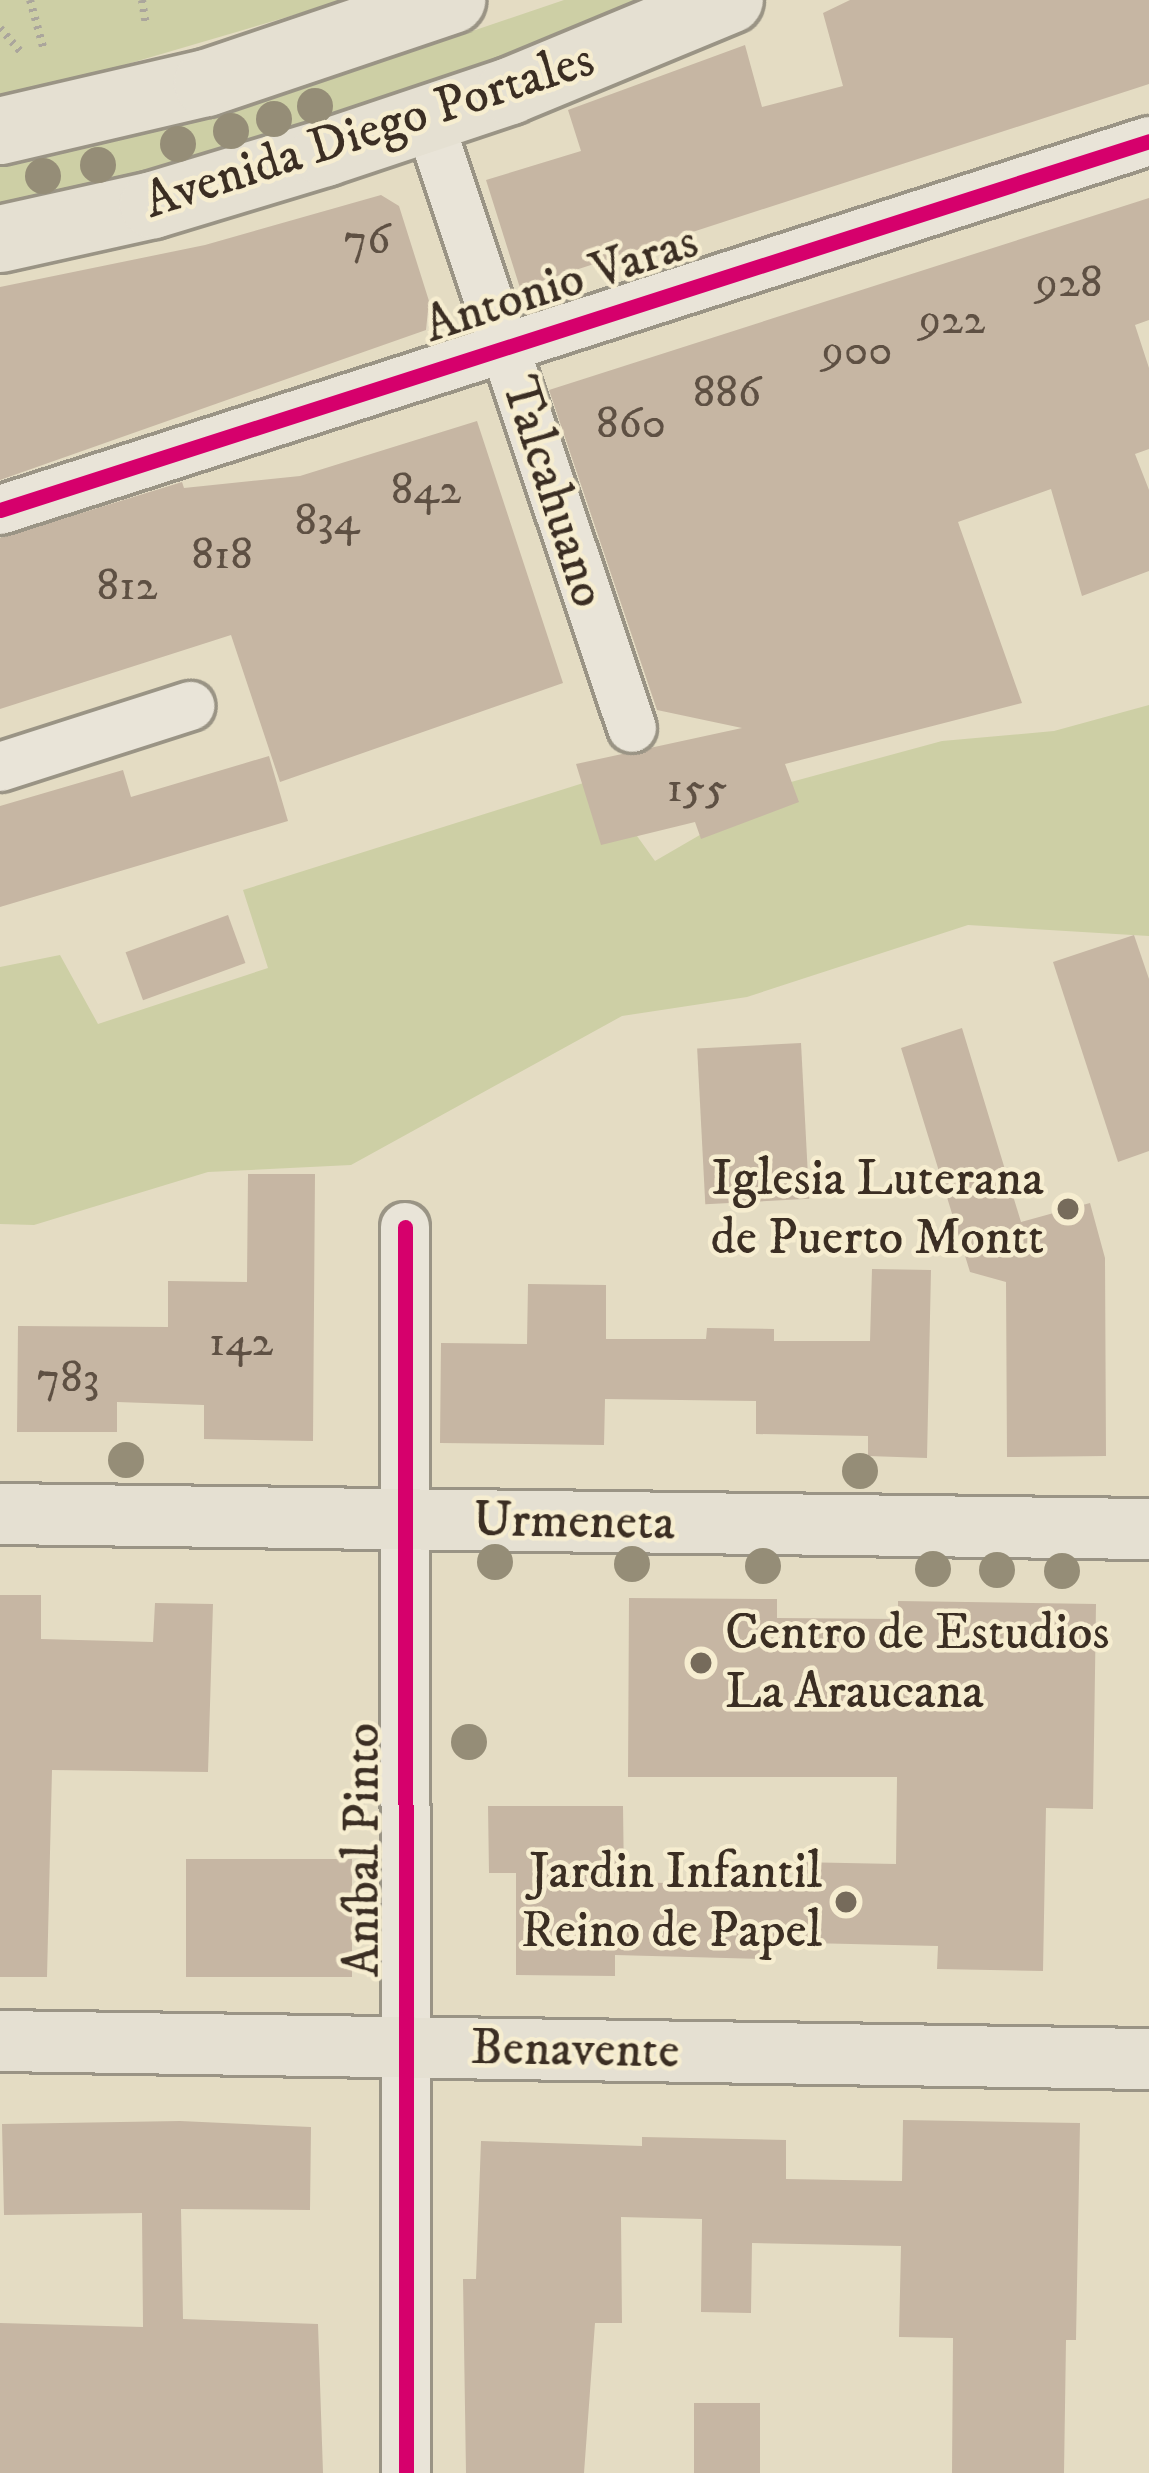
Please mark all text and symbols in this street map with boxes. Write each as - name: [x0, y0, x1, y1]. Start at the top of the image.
- street label: Avenida Diego Portales: [136, 29, 602, 233]
- street label: Antonio Varas: [417, 211, 705, 357]
- house number: 76: [344, 214, 390, 268]
- house number: 928: [1035, 257, 1103, 311]
- house number: 922: [919, 294, 985, 348]
- house number: 900: [822, 325, 892, 379]
- house number: 886: [693, 367, 761, 421]
- street label: Talcahuano: [487, 369, 619, 615]
- house number: 860: [596, 398, 666, 452]
- house number: 842: [391, 464, 461, 518]
- house number: 834: [294, 495, 360, 549]
- house number: 818: [191, 529, 253, 583]
- house number: 812: [96, 560, 158, 614]
- house number: 155: [667, 762, 727, 816]
- place label: Iglesia Luterana de Puerto Montt: [710, 1149, 1044, 1269]
- marker: Iglesia Luterana de Puerto Montt: [1055, 1196, 1081, 1222]
- house number: 142: [209, 1316, 273, 1370]
- house number: 783: [36, 1352, 100, 1406]
- street label: Urmeneta: [473, 1490, 675, 1554]
- place label: Centro de Estudios La Araucana: [725, 1603, 1109, 1723]
- marker: Centro de Estudios La Araucana: [688, 1650, 714, 1676]
- street label: Aníbal Pinto: [332, 1723, 394, 1977]
- place label: Jardin Infantil Reino de Papel: [521, 1842, 822, 1962]
- marker: Jardin Infantil Reino de Papel: [833, 1889, 859, 1915]
- street label: Benavente: [470, 2018, 680, 2082]

